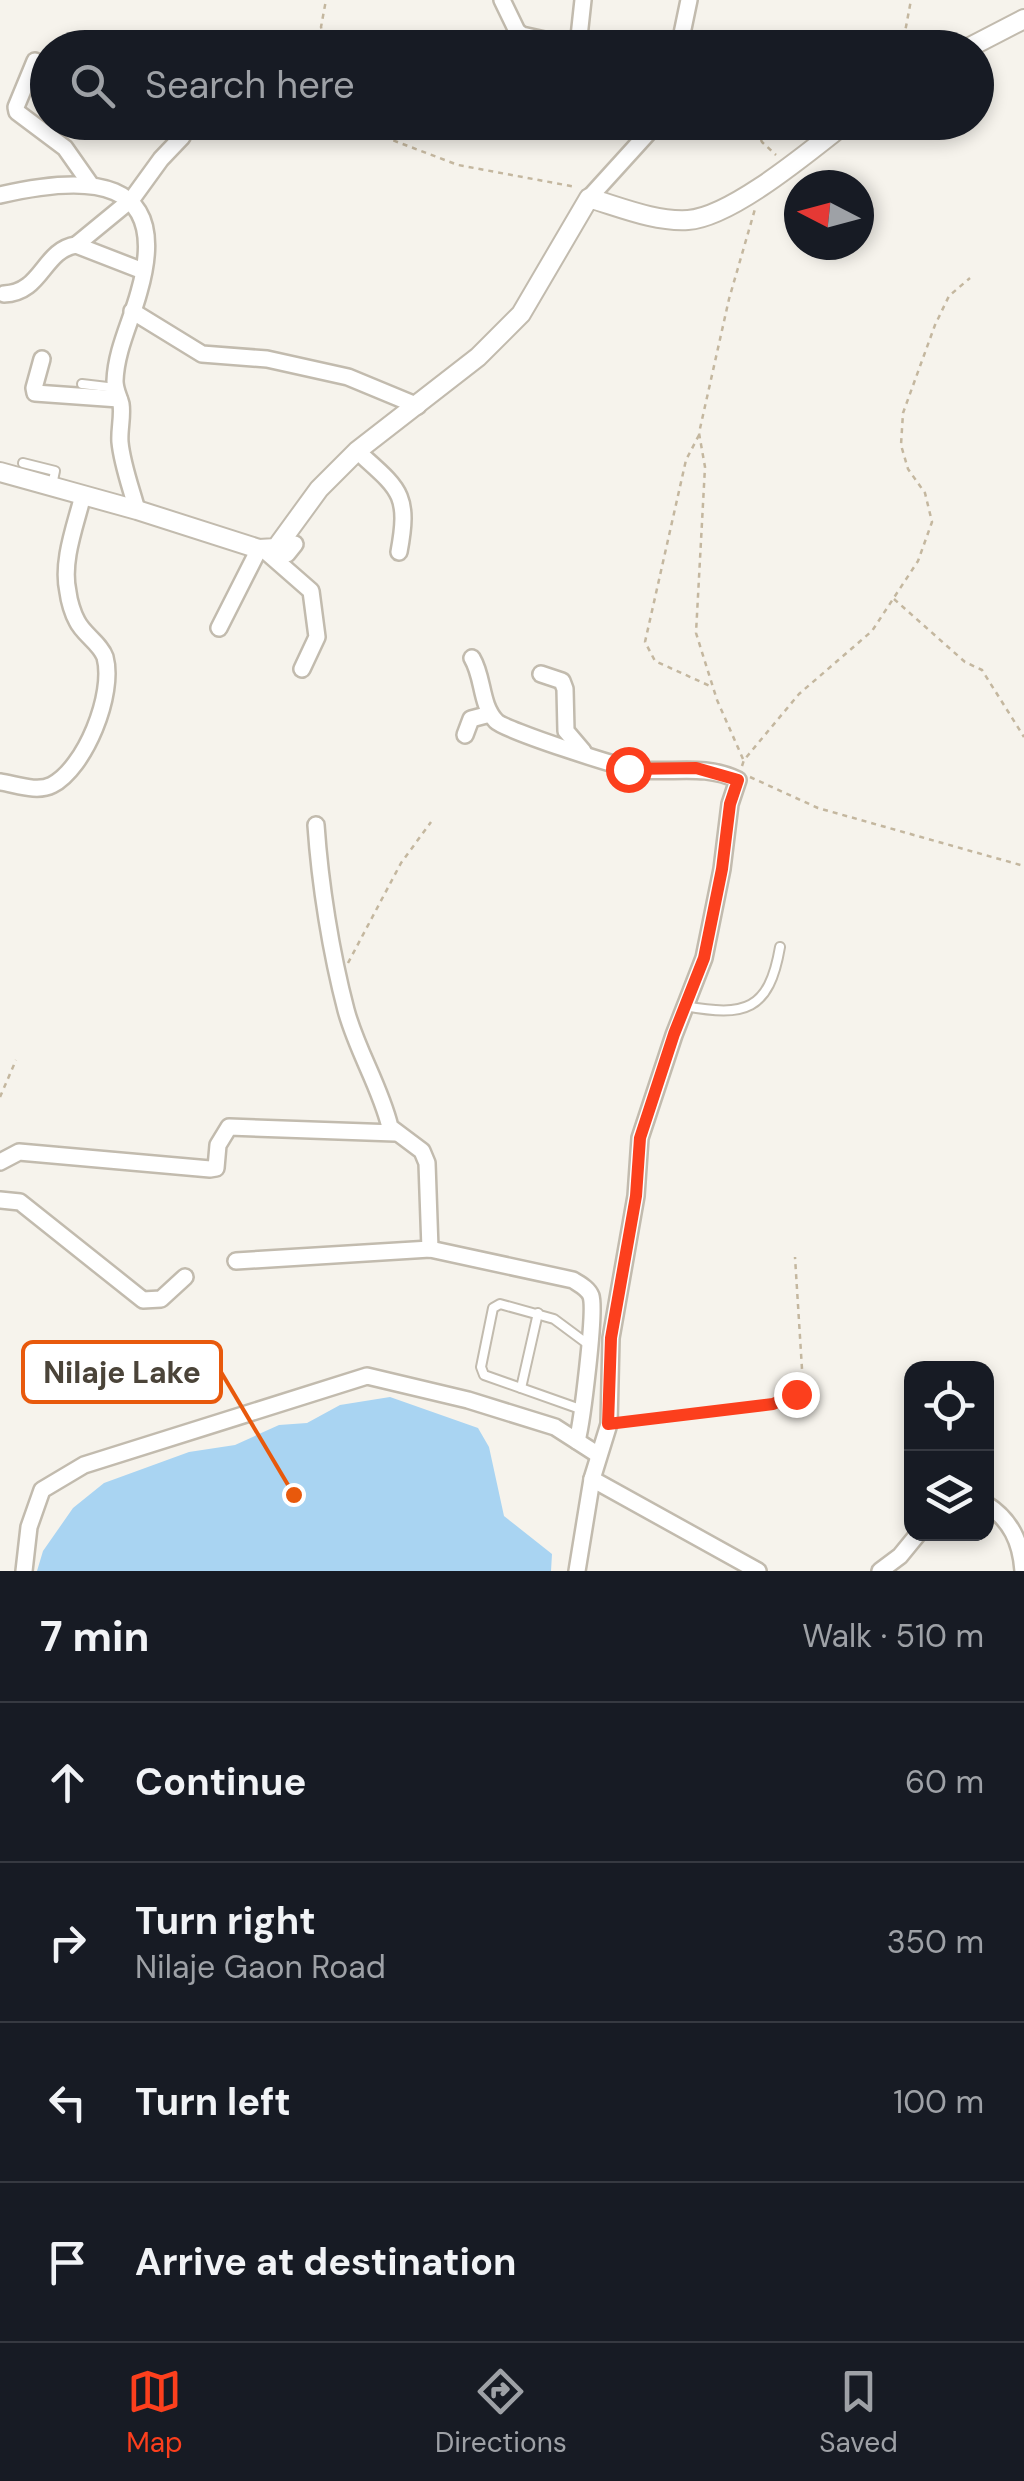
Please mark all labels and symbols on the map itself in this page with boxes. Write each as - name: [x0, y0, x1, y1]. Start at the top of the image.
- north arrow: [784, 170, 874, 260]
- route start: [606, 747, 652, 793]
- callout: Nilaje Lake: [23, 1342, 221, 1402]
- text: Nilaje Lake: [43, 1353, 201, 1392]
- route end: [774, 1372, 820, 1418]

